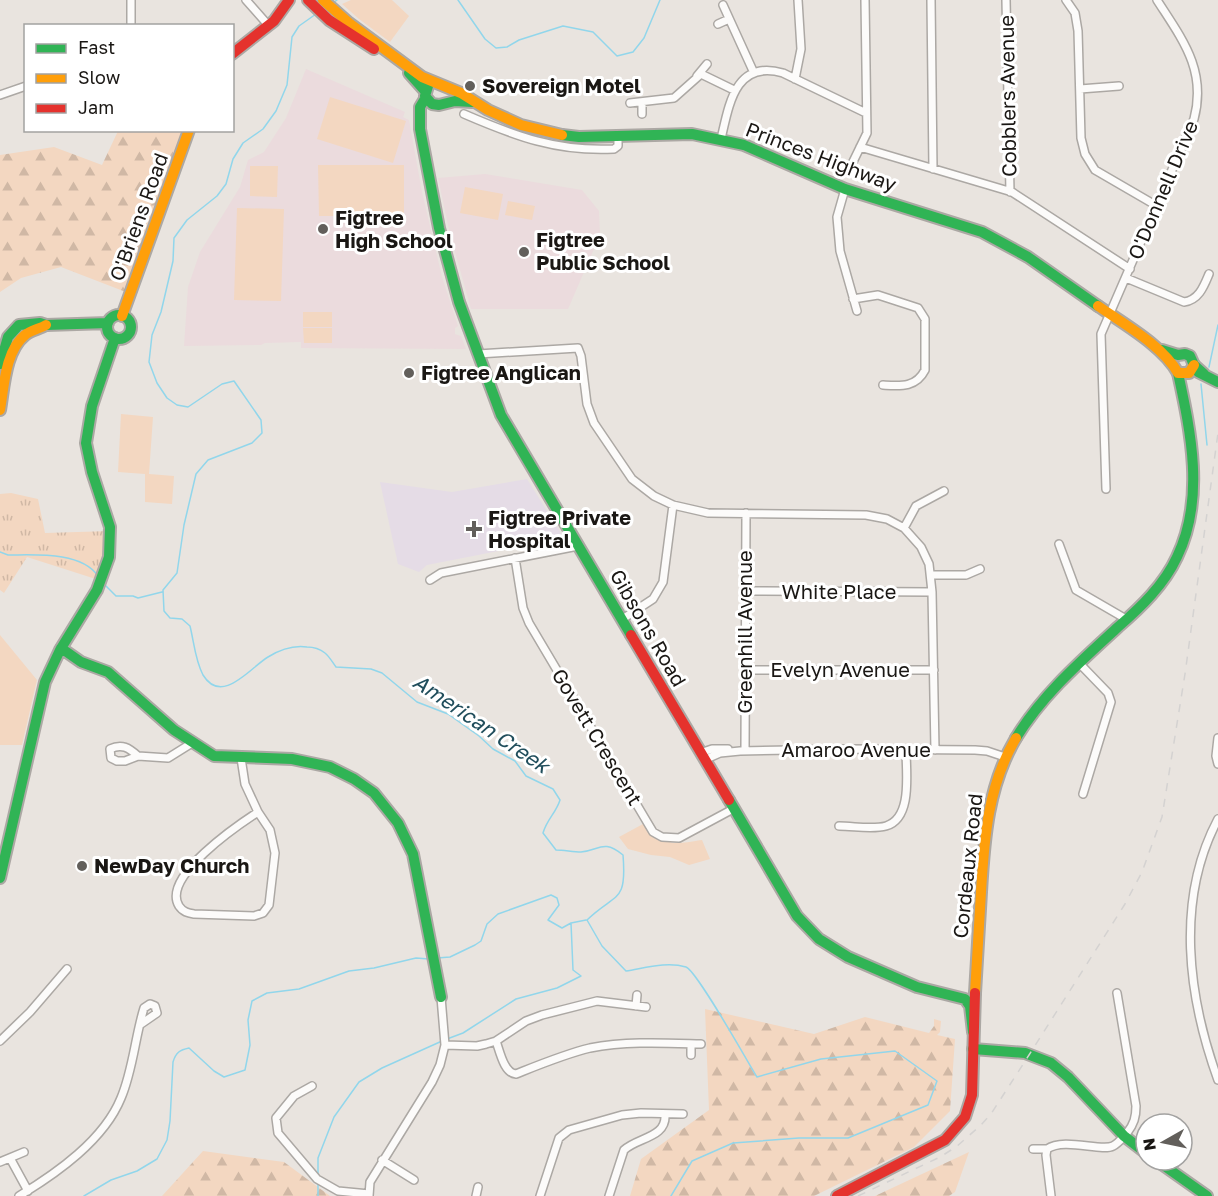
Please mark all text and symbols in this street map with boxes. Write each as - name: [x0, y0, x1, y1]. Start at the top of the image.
- street label: Cobblers Avenue: [994, 15, 1020, 177]
- legend: [24, 24, 234, 132]
- text: Fast: [78, 36, 115, 58]
- text: Slow: [78, 66, 121, 88]
- place label: Sovereign Motel: [482, 73, 641, 97]
- marker: Sovereign Motel: [463, 79, 477, 93]
- text: Jam: [78, 96, 114, 118]
- street label: Princes Highway: [743, 116, 900, 196]
- street label: O'Donnell Drive: [1122, 116, 1202, 263]
- street label: O'Briens Road: [104, 149, 172, 284]
- place label: Figtree High School: [335, 205, 453, 252]
- marker: Figtree High School: [316, 222, 330, 236]
- place label: Figtree Public School: [536, 227, 670, 274]
- marker: Figtree Public School: [517, 245, 531, 259]
- place label: Figtree Anglican: [421, 360, 581, 384]
- marker: Figtree Anglican: [402, 366, 416, 380]
- place label: Figtree Private Hospital: [488, 505, 631, 552]
- marker: Figtree Private Hospital: [465, 520, 483, 538]
- street label: Greenhill Avenue: [732, 550, 756, 714]
- street label: Gibsons Road: [606, 565, 692, 690]
- street label: White Place: [782, 579, 896, 603]
- street label: Evelyn Avenue: [770, 657, 910, 681]
- street label: Govett Crescent: [548, 664, 648, 809]
- water label: American Creek: [409, 668, 556, 779]
- street label: Amaroo Avenue: [781, 737, 931, 761]
- street label: Cordeaux Road: [947, 792, 987, 940]
- place label: NewDay Church: [94, 853, 249, 877]
- marker: NewDay Church: [75, 859, 89, 873]
- north arrow: [1134, 1112, 1194, 1172]
- text: N: [1138, 1137, 1160, 1152]

